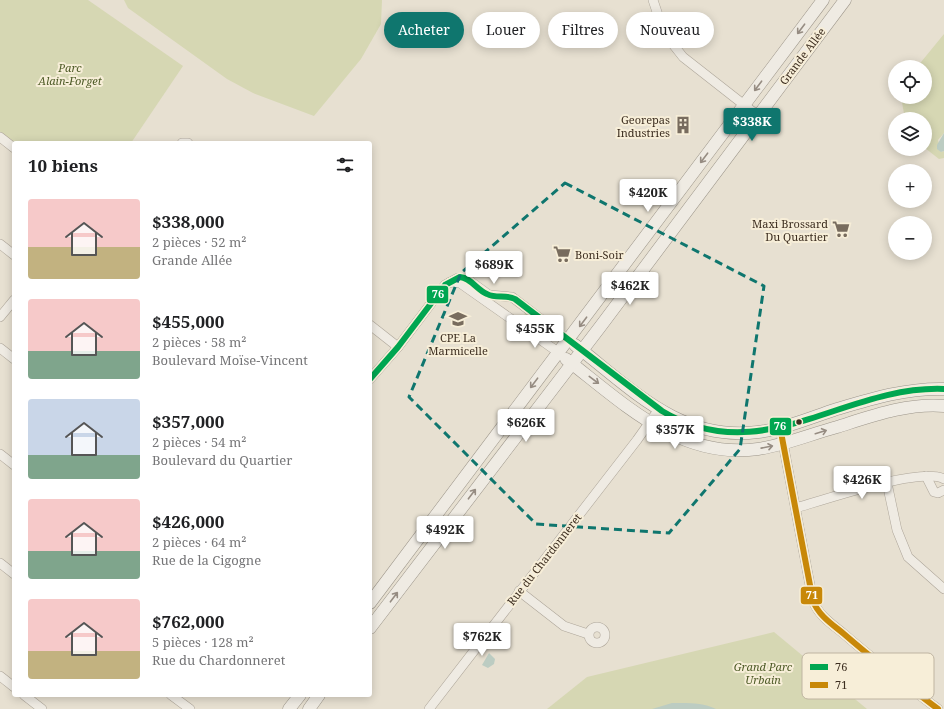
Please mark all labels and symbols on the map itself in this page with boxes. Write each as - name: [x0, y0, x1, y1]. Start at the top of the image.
- one-way arrow: [797, 23, 806, 34]
- street label: Grande Allée: [776, 24, 829, 88]
- park label: Parc Alain-Forget: [37, 60, 103, 88]
- one-way arrow: [754, 81, 762, 92]
- pin: $338K: [724, 108, 780, 142]
- place label: Georepas Industries: [617, 112, 670, 140]
- building icon: Georepas Industries: [673, 115, 693, 135]
- one-way arrow: [700, 152, 709, 163]
- pin: $420K: [620, 179, 676, 213]
- place label: Maxi Brossard Du Quartier: [752, 216, 829, 244]
- supermarket icon: Maxi Brossard Du Quartier: [831, 219, 851, 239]
- supermarket icon: Boni-Soir: [552, 244, 572, 264]
- place label: Boni-Soir: [575, 247, 624, 262]
- pin: $689K: [466, 251, 522, 285]
- pin: $462K: [602, 272, 658, 306]
- line badge: 76: [426, 285, 449, 304]
- text: 76: [432, 286, 444, 301]
- school or university icon: CPE La Marmicelle: [448, 309, 468, 329]
- pin: $455K: [507, 315, 563, 349]
- one-way arrow: [578, 316, 587, 327]
- place label: CPE La Marmicelle: [428, 330, 488, 358]
- one-way arrow: [588, 376, 599, 384]
- one-way arrow: [530, 377, 538, 388]
- pin: $626K: [498, 409, 554, 443]
- pin: $357K: [647, 416, 703, 450]
- line badge: 76: [769, 417, 792, 436]
- unlabelled marker: [794, 417, 804, 427]
- text: 76: [774, 418, 786, 433]
- one-way arrow: [814, 428, 827, 435]
- one-way arrow: [760, 443, 773, 451]
- pin: $426K: [834, 466, 890, 500]
- one-way arrow: [468, 488, 476, 499]
- street label: Rue du Chardonneret: [503, 510, 585, 608]
- pin: $492K: [417, 516, 473, 550]
- line badge: 71: [800, 586, 823, 605]
- text: 71: [806, 587, 818, 602]
- one-way arrow: [389, 592, 398, 603]
- pin: $762K: [454, 623, 510, 657]
- legend: [802, 653, 934, 699]
- park label: Grand Parc Urbain: [734, 659, 793, 687]
- text: 76: [835, 659, 847, 674]
- text: 71: [835, 677, 847, 692]

